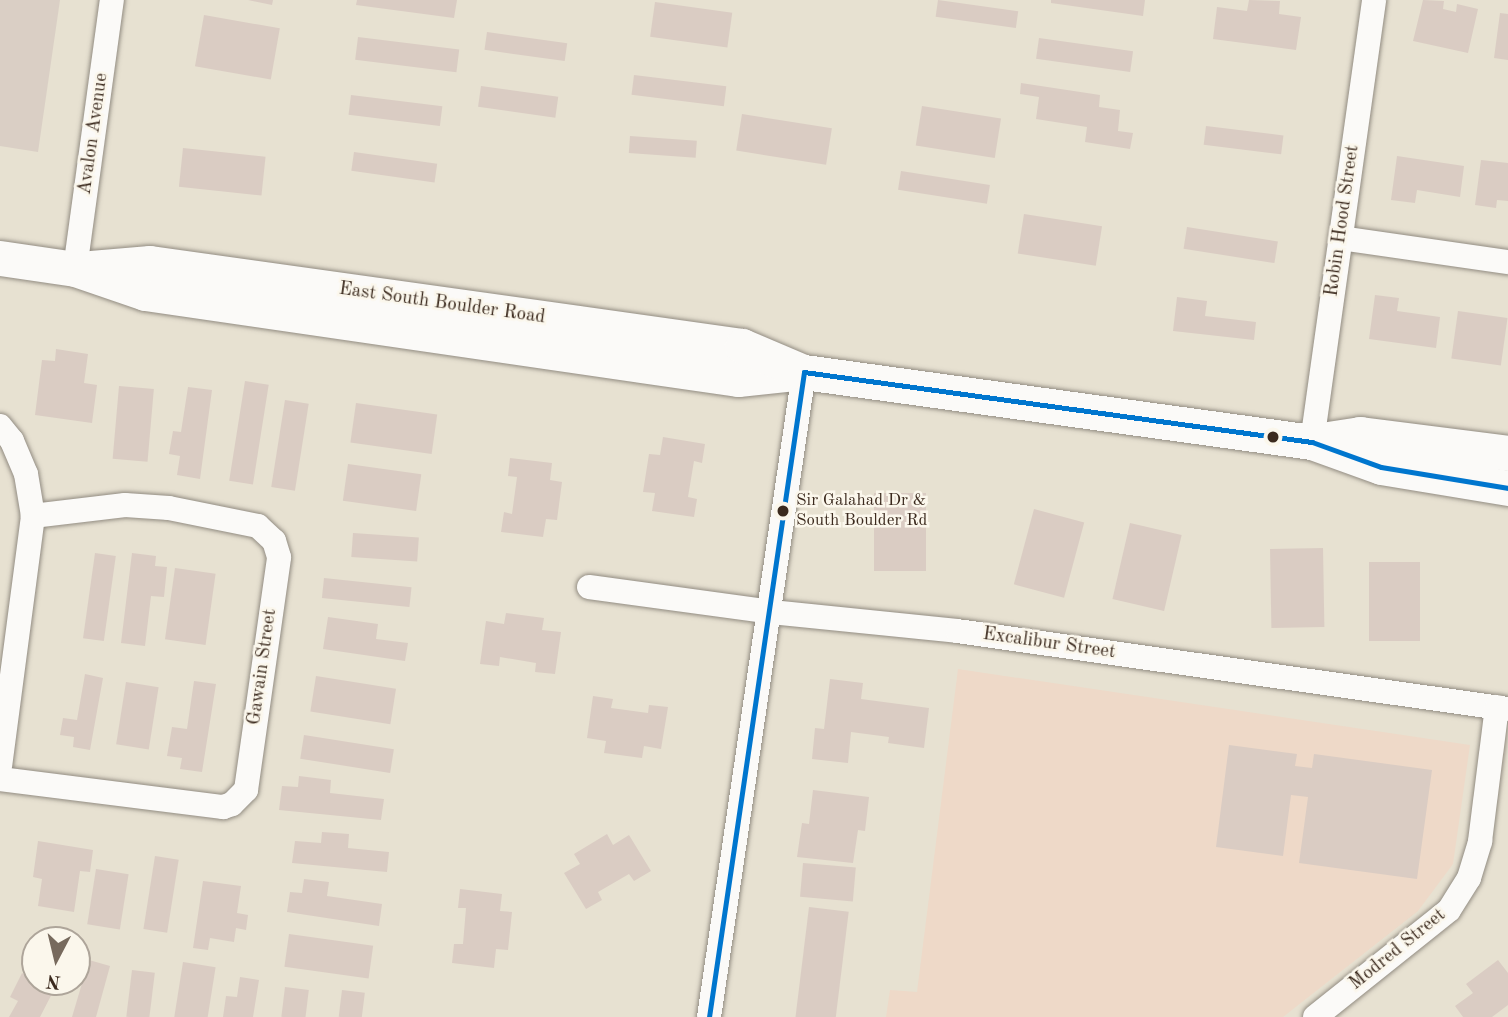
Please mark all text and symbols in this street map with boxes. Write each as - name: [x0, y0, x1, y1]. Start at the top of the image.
- street label: Avalon Avenue: [74, 72, 114, 196]
- street label: Robin Hood Street: [1321, 144, 1365, 298]
- street label: East South Boulder Road: [337, 278, 547, 330]
- unlabelled marker: [1266, 430, 1280, 444]
- place label: Sir Galahad Dr & South Boulder Rd: [796, 491, 927, 531]
- marker: Sir Galahad Dr & South Boulder Rd: [776, 504, 790, 518]
- street label: Gawain Street: [244, 607, 282, 727]
- street label: Excalibur Street: [981, 623, 1117, 665]
- street label: Modred Street: [1345, 904, 1451, 996]
- north arrow: [21, 926, 91, 996]
- text: N: [45, 970, 62, 991]

